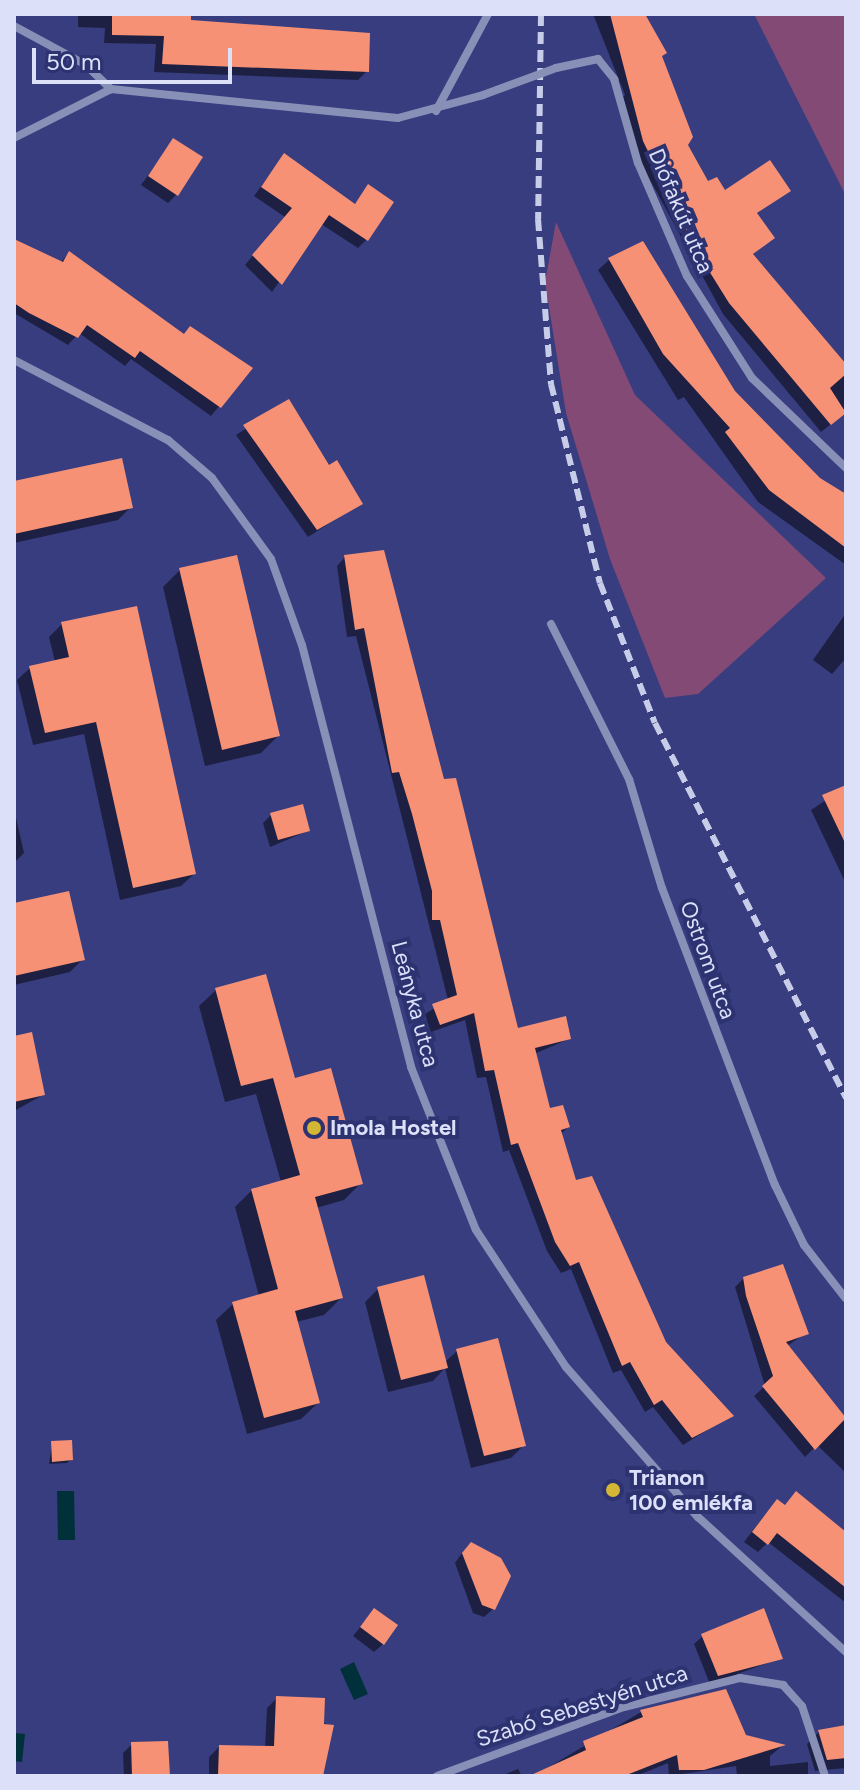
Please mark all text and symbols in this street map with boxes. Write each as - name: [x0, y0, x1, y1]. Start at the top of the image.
- scale bar: [36, 32, 236, 82]
- text: 50 m: [46, 47, 102, 76]
- street label: Diófakút utca: [643, 145, 719, 277]
- street label: Ostrom utca: [674, 897, 742, 1023]
- street label: Leányka utca: [386, 938, 444, 1070]
- place label: Imola Hostel: [330, 1115, 456, 1141]
- marker: Imola Hostel: [305, 1119, 323, 1137]
- place label: Trianon 100 emlékfa: [629, 1464, 753, 1516]
- marker: Trianon 100 emlékfa: [604, 1481, 622, 1499]
- street label: Szabó Sebestyén utca: [473, 1659, 691, 1753]

